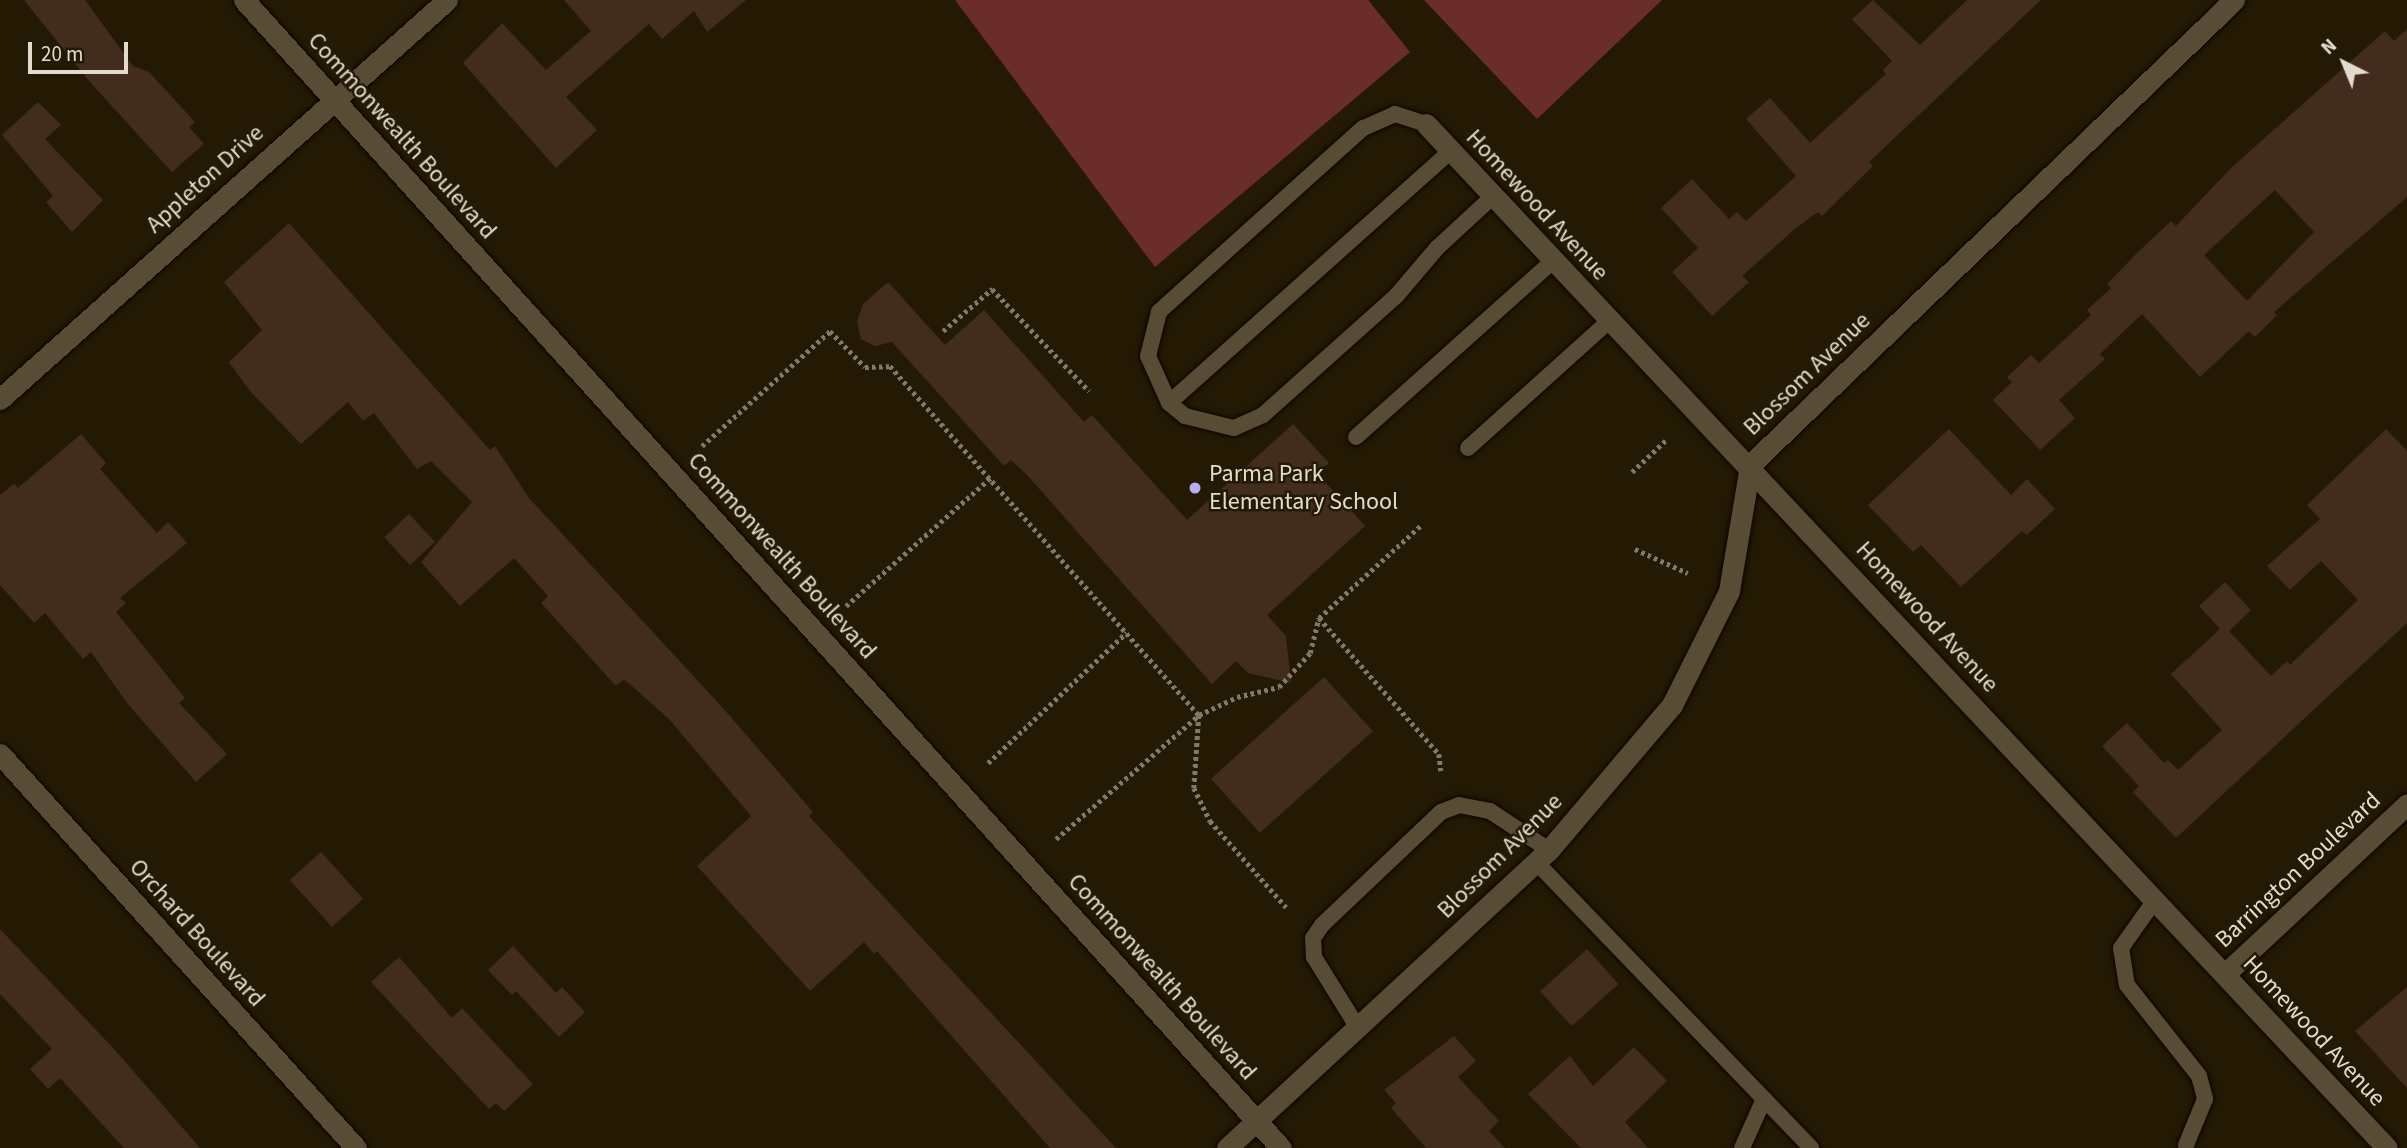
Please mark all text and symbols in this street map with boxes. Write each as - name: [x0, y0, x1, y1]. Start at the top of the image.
- street label: Commonwealth Boulevard: [302, 27, 502, 245]
- scale bar: [32, 28, 131, 72]
- north arrow: [2309, 28, 2379, 98]
- text: N: [2316, 33, 2343, 61]
- text: 20 m: [41, 39, 83, 69]
- street label: Appleton Drive: [140, 119, 270, 239]
- street label: Homewood Avenue: [1460, 124, 1614, 286]
- street label: Blossom Avenue: [1738, 306, 1876, 442]
- street label: Commonwealth Boulevard: [682, 447, 882, 665]
- place label: Parma Park Elementary School: [1209, 460, 1398, 516]
- marker: Parma Park Elementary School: [1187, 480, 1203, 496]
- street label: Homewood Avenue: [1850, 536, 2004, 698]
- street label: Barrington Boulevard: [2209, 786, 2387, 954]
- street label: Blossom Avenue: [1431, 787, 1569, 925]
- street label: Orchard Boulevard: [123, 853, 271, 1013]
- street label: Commonwealth Boulevard: [1062, 868, 1262, 1086]
- street label: Homewood Avenue: [2237, 950, 2391, 1112]

